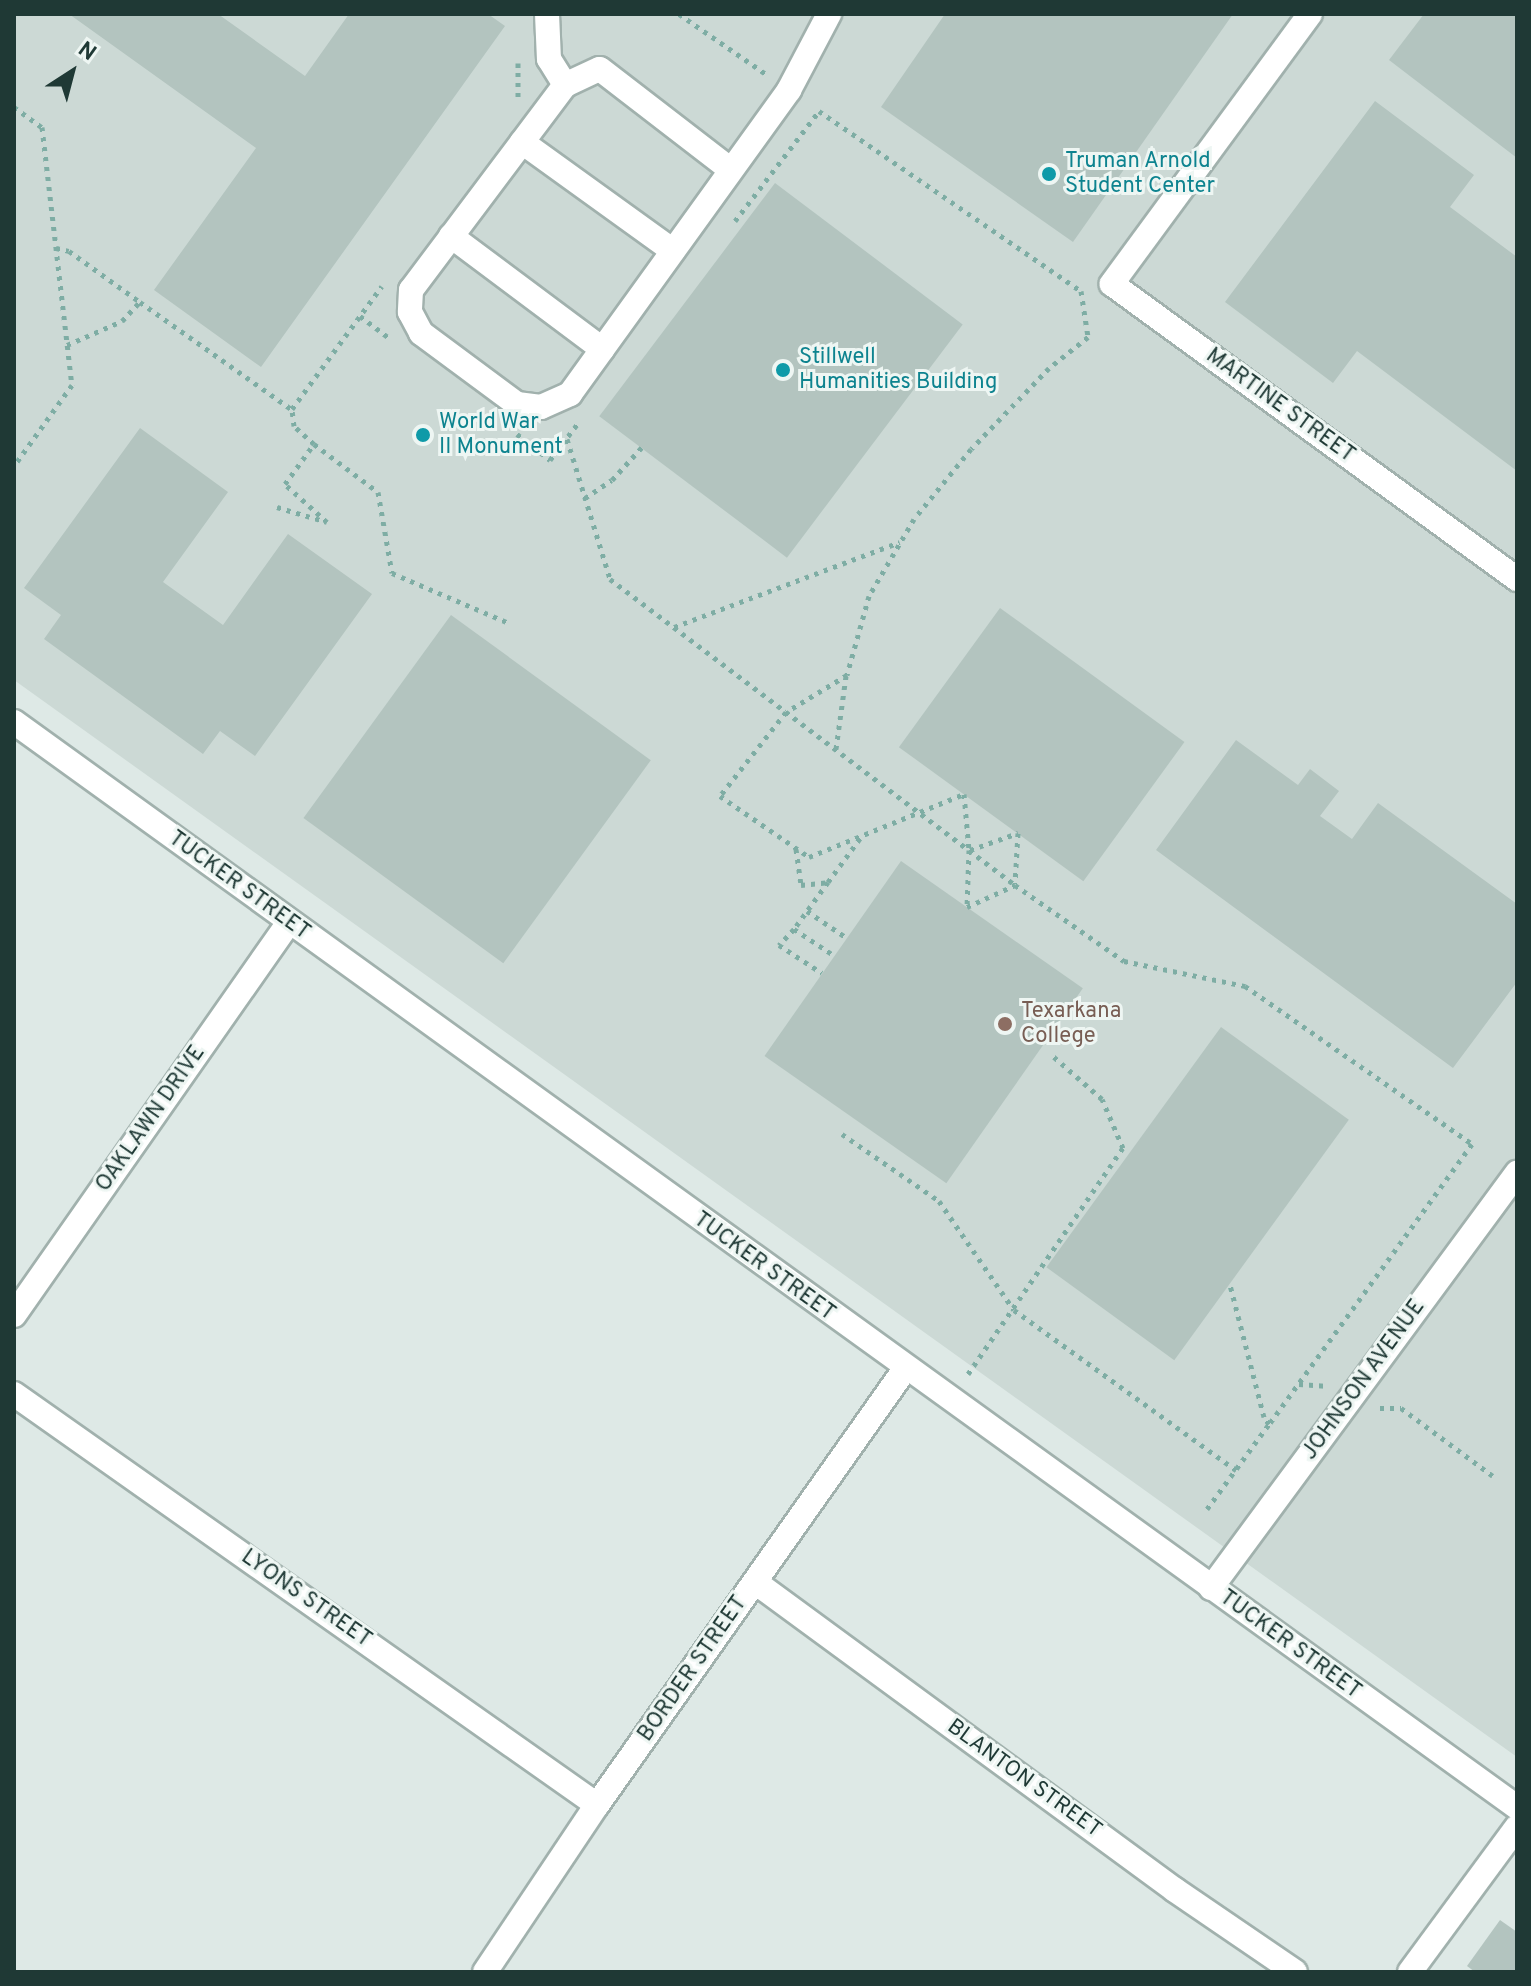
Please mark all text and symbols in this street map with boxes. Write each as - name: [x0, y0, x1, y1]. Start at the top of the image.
- north arrow: [32, 32, 112, 112]
- text: N: [72, 37, 101, 68]
- place label: Truman Arnold Student Center: [1065, 148, 1215, 200]
- marker: Truman Arnold Student Center: [1040, 165, 1058, 183]
- street label: MARTINE STREET: [1200, 343, 1360, 469]
- place label: Stillwell Humanities Building: [799, 344, 997, 396]
- marker: Stillwell Humanities Building: [774, 361, 792, 379]
- place label: World War II Monument: [439, 409, 563, 460]
- marker: World War II Monument: [414, 426, 432, 444]
- street label: TUCKER STREET: [163, 826, 315, 946]
- place label: Texarkana College: [1021, 998, 1121, 1050]
- marker: Texarkana College: [996, 1015, 1014, 1033]
- street label: OAKLAWN DRIVE: [91, 1041, 211, 1197]
- street label: TUCKER STREET: [688, 1207, 840, 1327]
- street label: JOHNSON AVENUE: [1297, 1294, 1431, 1466]
- street label: LYONS STREET: [236, 1544, 376, 1654]
- street label: TUCKER STREET: [1214, 1585, 1366, 1705]
- street label: BORDER STREET: [633, 1591, 753, 1747]
- street label: BLANTON STREET: [942, 1714, 1106, 1844]

